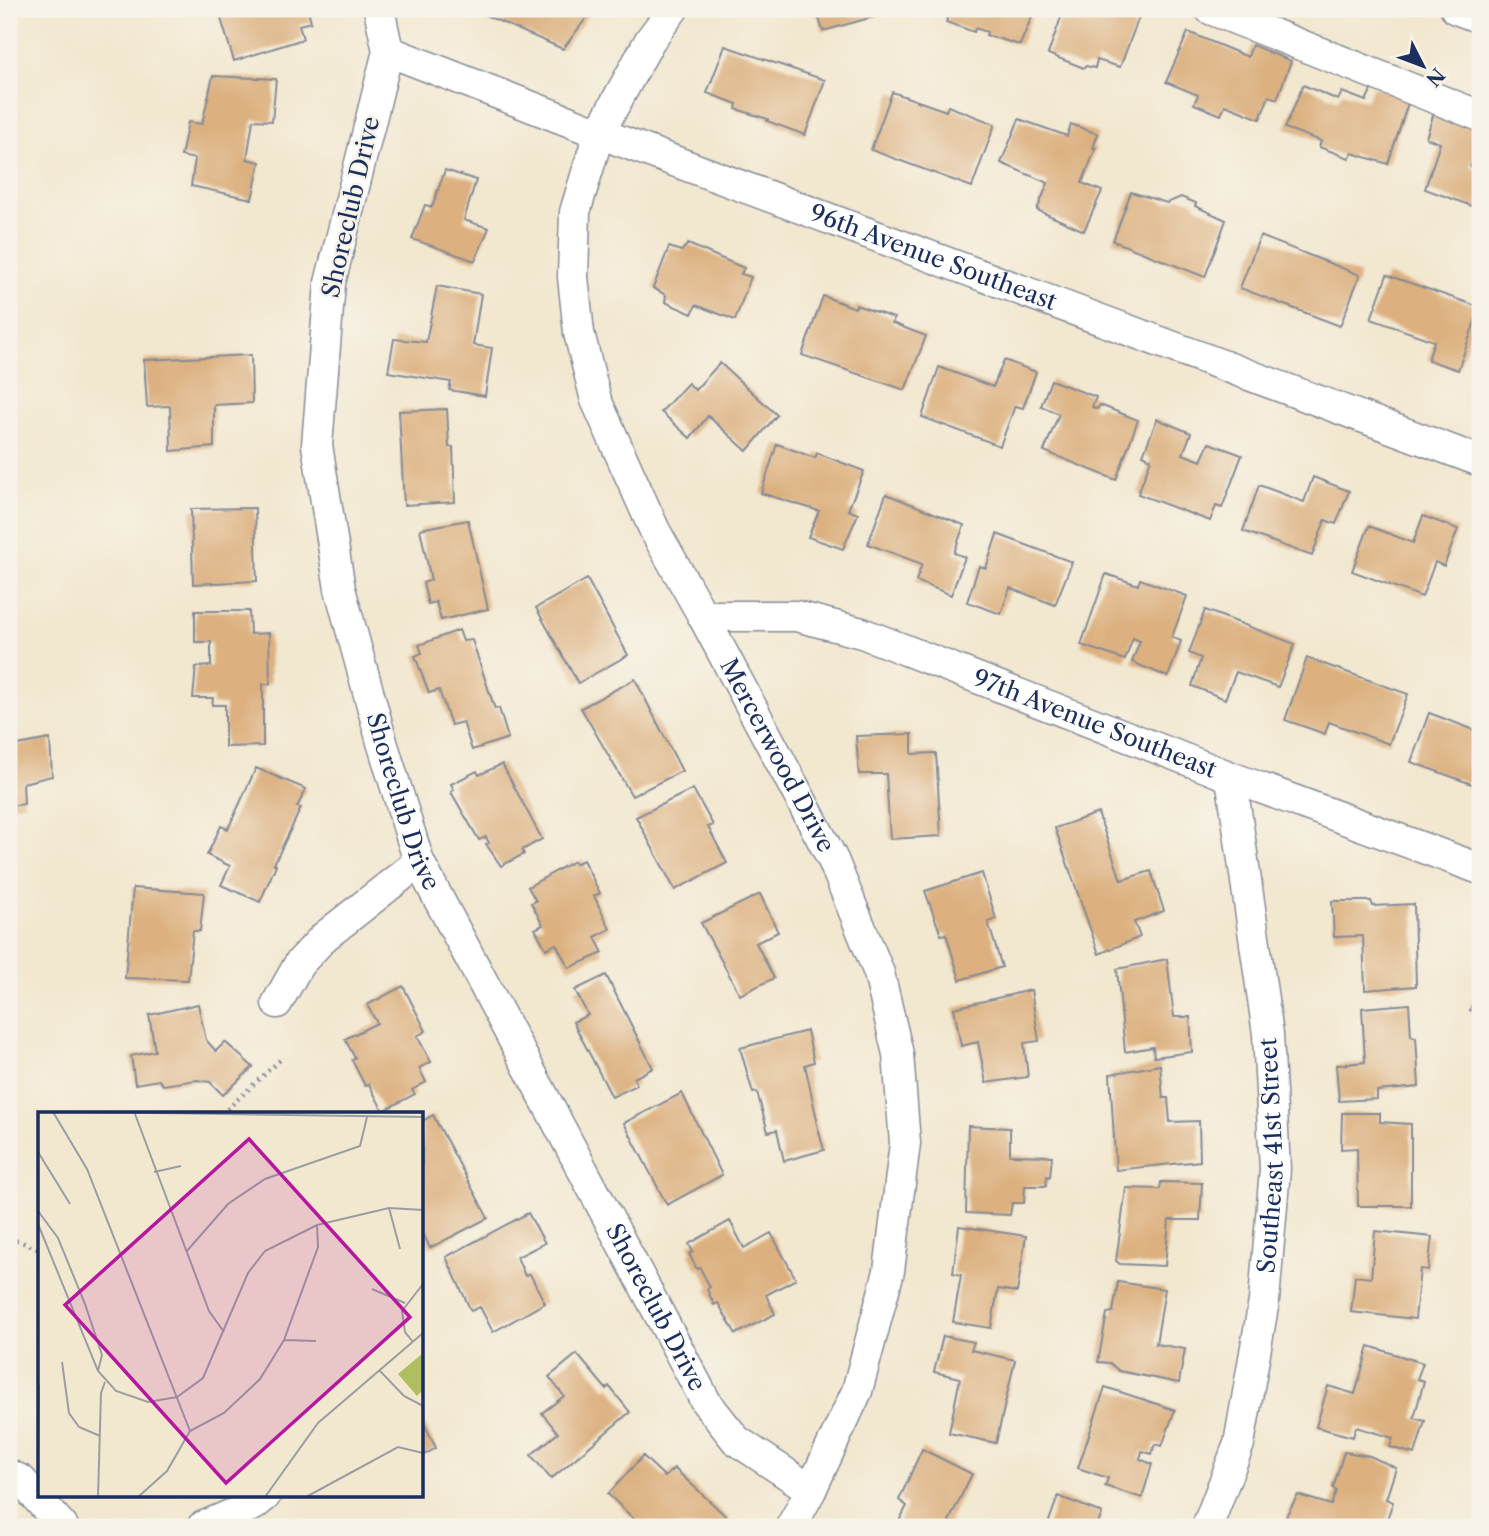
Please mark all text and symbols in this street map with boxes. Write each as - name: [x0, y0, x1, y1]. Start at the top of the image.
- north arrow: [1388, 32, 1458, 102]
- text: N: [1421, 63, 1449, 91]
- street label: Shoreclub Drive: [316, 113, 385, 300]
- street label: 96th Avenue Southeast: [806, 198, 1061, 316]
- street label: Mercerwood Drive: [714, 653, 841, 857]
- street label: 97th Avenue Southeast: [969, 663, 1221, 784]
- street label: Shoreclub Drive: [361, 709, 446, 895]
- street label: Southeast 41st Street: [1251, 1037, 1289, 1274]
- inset map: [38, 1112, 424, 1498]
- street label: Shoreclub Drive: [600, 1219, 712, 1396]

